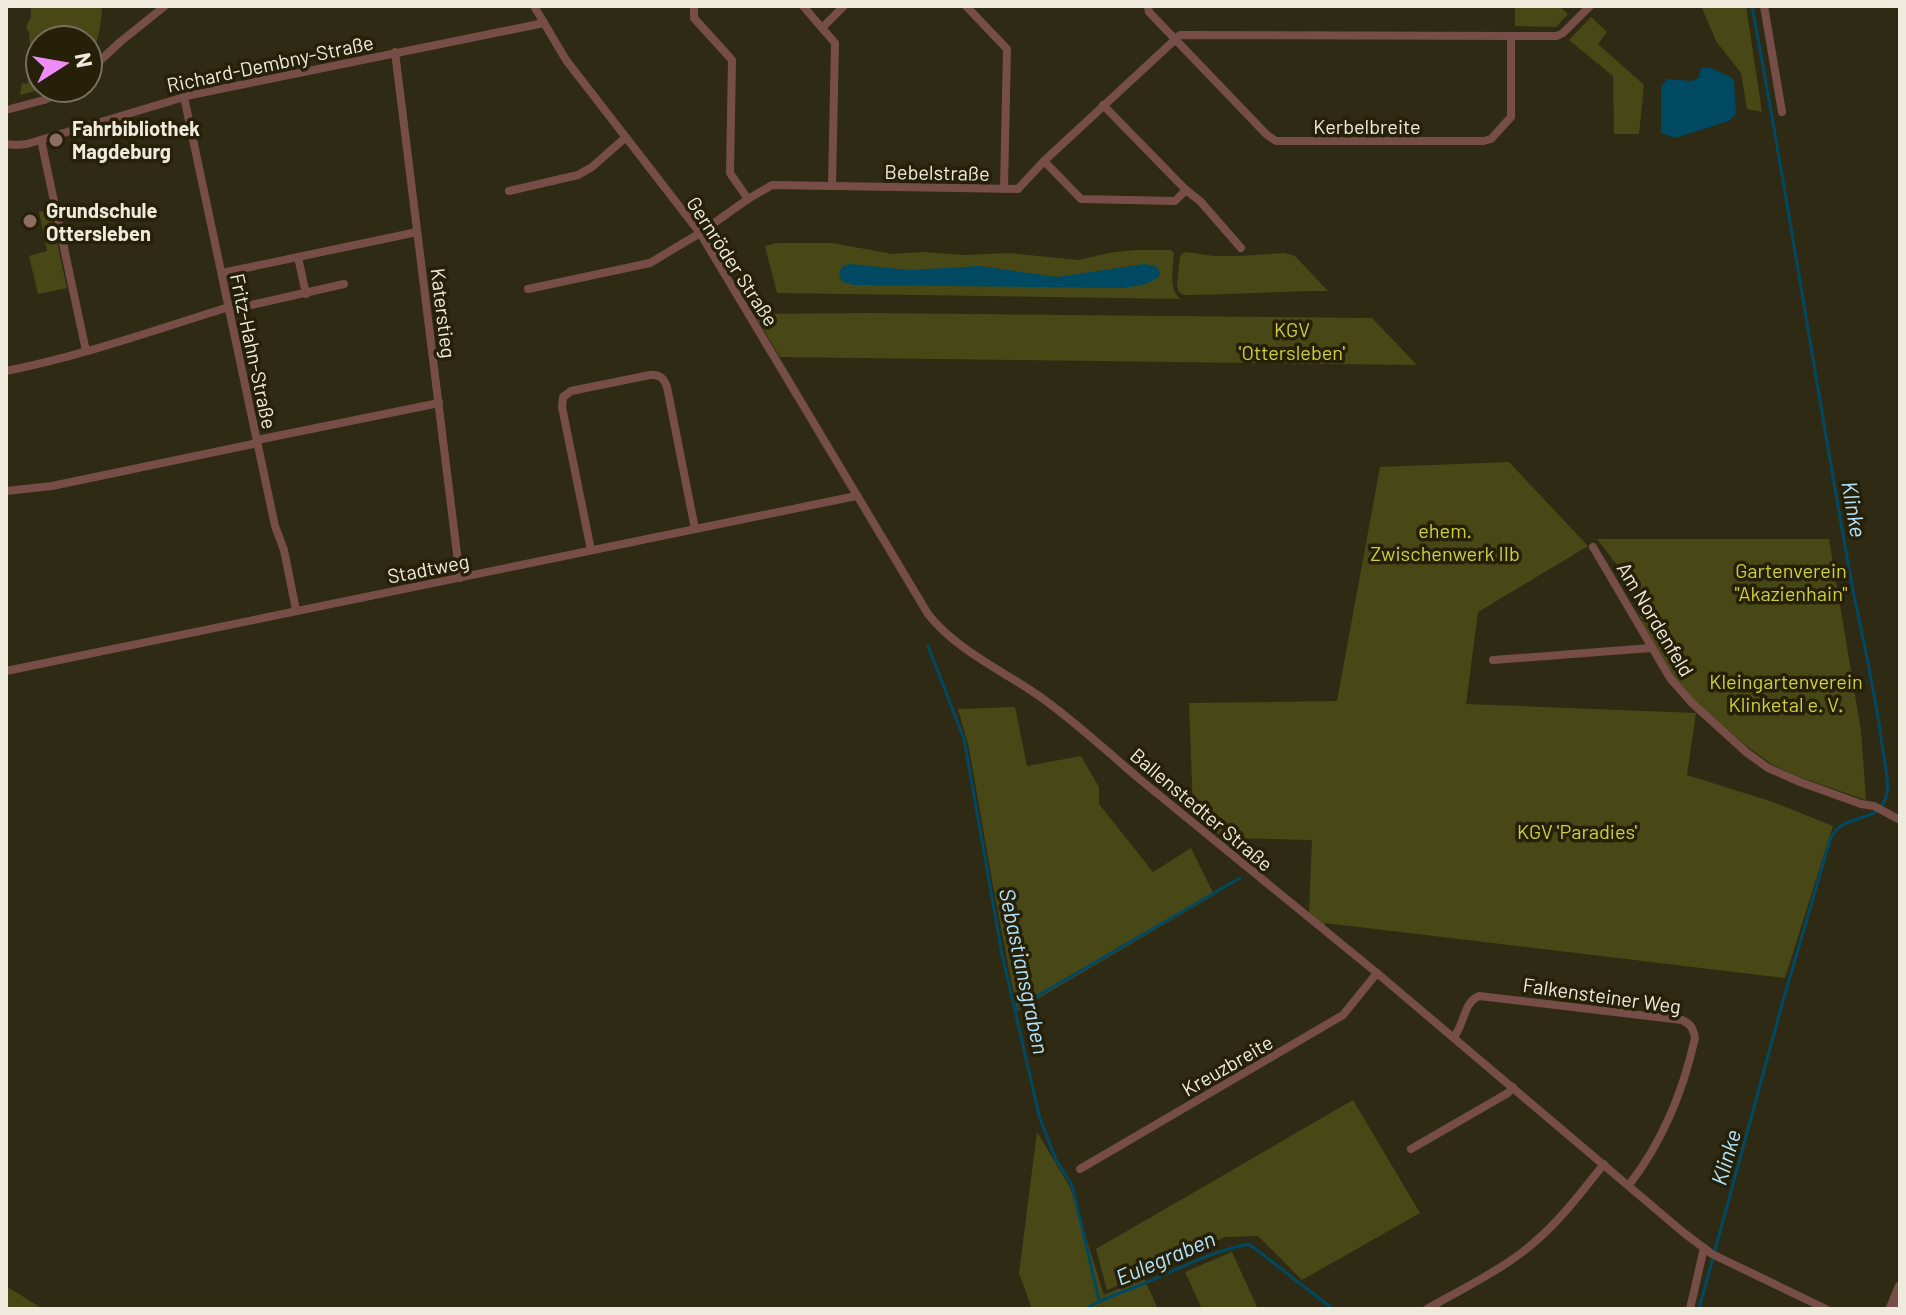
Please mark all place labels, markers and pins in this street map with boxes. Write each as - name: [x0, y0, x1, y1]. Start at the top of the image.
- place label: Fahrbibliothek Magdeburg: [72, 116, 200, 163]
- marker: Fahrbibliothek Magdeburg: [47, 131, 65, 149]
- place label: Grundschule Ottersleben: [46, 198, 157, 245]
- marker: Grundschule Ottersleben: [21, 212, 39, 230]

